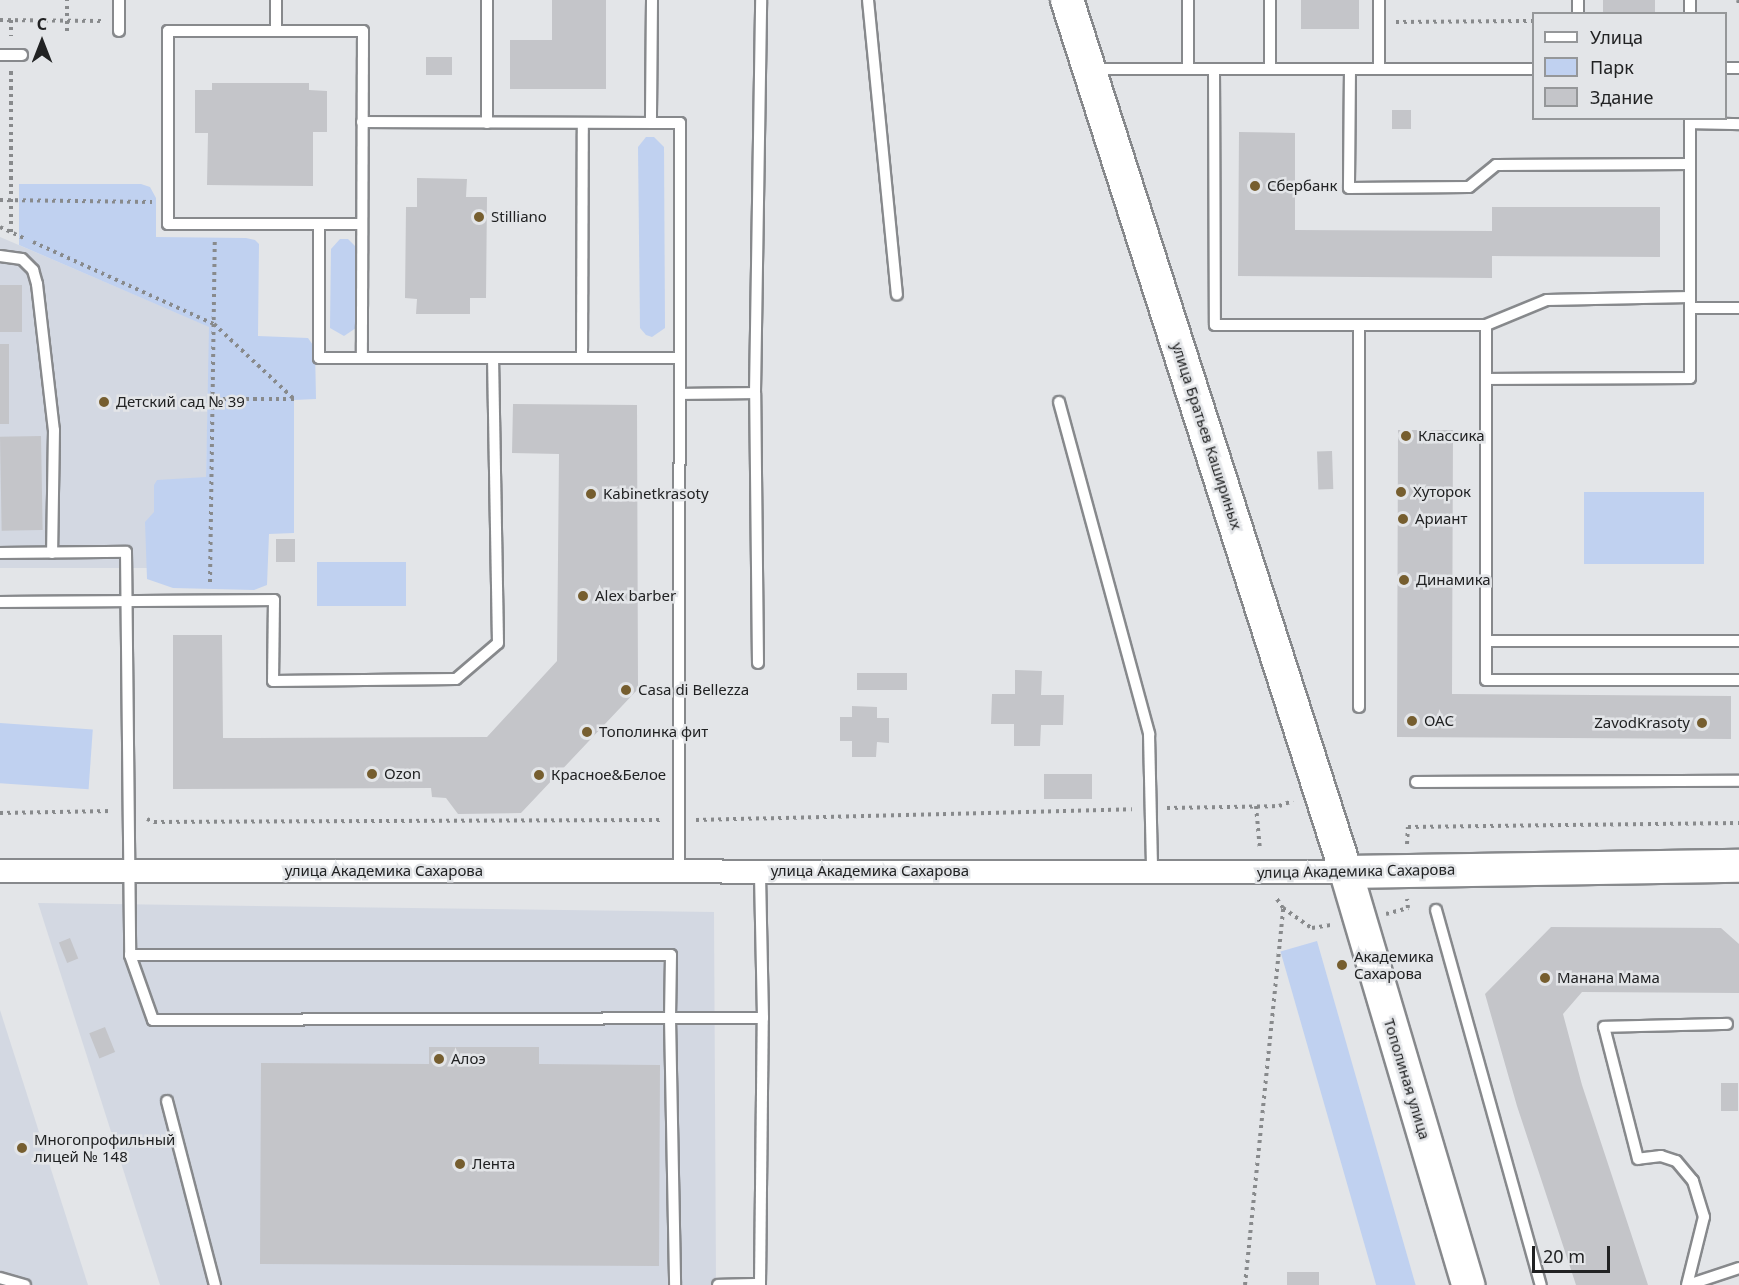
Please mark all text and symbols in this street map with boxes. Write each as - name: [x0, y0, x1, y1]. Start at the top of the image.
- north arrow: [12, 12, 72, 72]
- legend: [1532, 12, 1727, 120]
- text: С: [37, 13, 47, 35]
- text: Улица: [1590, 25, 1643, 49]
- text: Парк: [1590, 55, 1634, 79]
- text: Здание: [1590, 85, 1653, 109]
- place label: Сбербанк: [1267, 177, 1337, 195]
- marker: Сбербанк: [1248, 179, 1262, 193]
- place label: Stilliano: [491, 208, 547, 226]
- marker: Stilliano: [472, 210, 486, 224]
- street label: улица Братьев Кашириных: [1168, 340, 1246, 532]
- place label: Детский сад № 39: [116, 393, 245, 411]
- marker: Детский сад № 39: [97, 395, 111, 409]
- place label: Классика: [1418, 427, 1484, 445]
- marker: Классика: [1399, 429, 1413, 443]
- place label: Хуторок: [1413, 483, 1471, 501]
- place label: Kabinetkrasoty: [603, 485, 709, 503]
- marker: Хуторок: [1394, 485, 1408, 499]
- marker: Kabinetkrasoty: [584, 487, 598, 501]
- place label: Ариант: [1415, 510, 1468, 528]
- marker: Ариант: [1396, 512, 1410, 526]
- place label: Динамика: [1416, 571, 1491, 589]
- marker: Динамика: [1397, 573, 1411, 587]
- place label: Alex barber: [595, 587, 676, 605]
- marker: Alex barber: [576, 589, 590, 603]
- place label: Casa di Bellezza: [638, 681, 749, 699]
- marker: Casa di Bellezza: [619, 683, 633, 697]
- place label: ОАС: [1424, 712, 1454, 730]
- marker: ОАС: [1405, 714, 1419, 728]
- place label: ZavodKrasoty: [1594, 714, 1690, 732]
- marker: ZavodKrasoty: [1695, 716, 1709, 730]
- place label: Тополинка фит: [599, 723, 708, 741]
- marker: Тополинка фит: [580, 725, 594, 739]
- place label: Ozon: [384, 765, 421, 783]
- place label: Красное&Белое: [551, 766, 666, 784]
- marker: Ozon: [365, 767, 379, 781]
- marker: Красное&Белое: [532, 768, 546, 782]
- street label: улица Академика Сахарова: [1257, 860, 1455, 882]
- street label: улица Академика Сахарова: [285, 862, 483, 880]
- street label: улица Академика Сахарова: [771, 862, 969, 880]
- place label: Академика Сахарова: [1354, 947, 1434, 982]
- marker: Академика Сахарова: [1335, 958, 1349, 972]
- place label: Манана Мама: [1557, 969, 1660, 987]
- marker: Манана Мама: [1538, 971, 1552, 985]
- street label: Тополиная улица: [1380, 1016, 1434, 1142]
- place label: Алоэ: [451, 1050, 486, 1068]
- marker: Алоэ: [432, 1052, 446, 1066]
- place label: Многопрофильный лицей № 148: [34, 1130, 175, 1165]
- marker: Многопрофильный лицей № 148: [15, 1141, 29, 1155]
- place label: Лента: [472, 1155, 515, 1173]
- marker: Лента: [453, 1157, 467, 1171]
- scale bar: [1535, 1234, 1613, 1272]
- text: 20 m: [1543, 1244, 1585, 1268]

